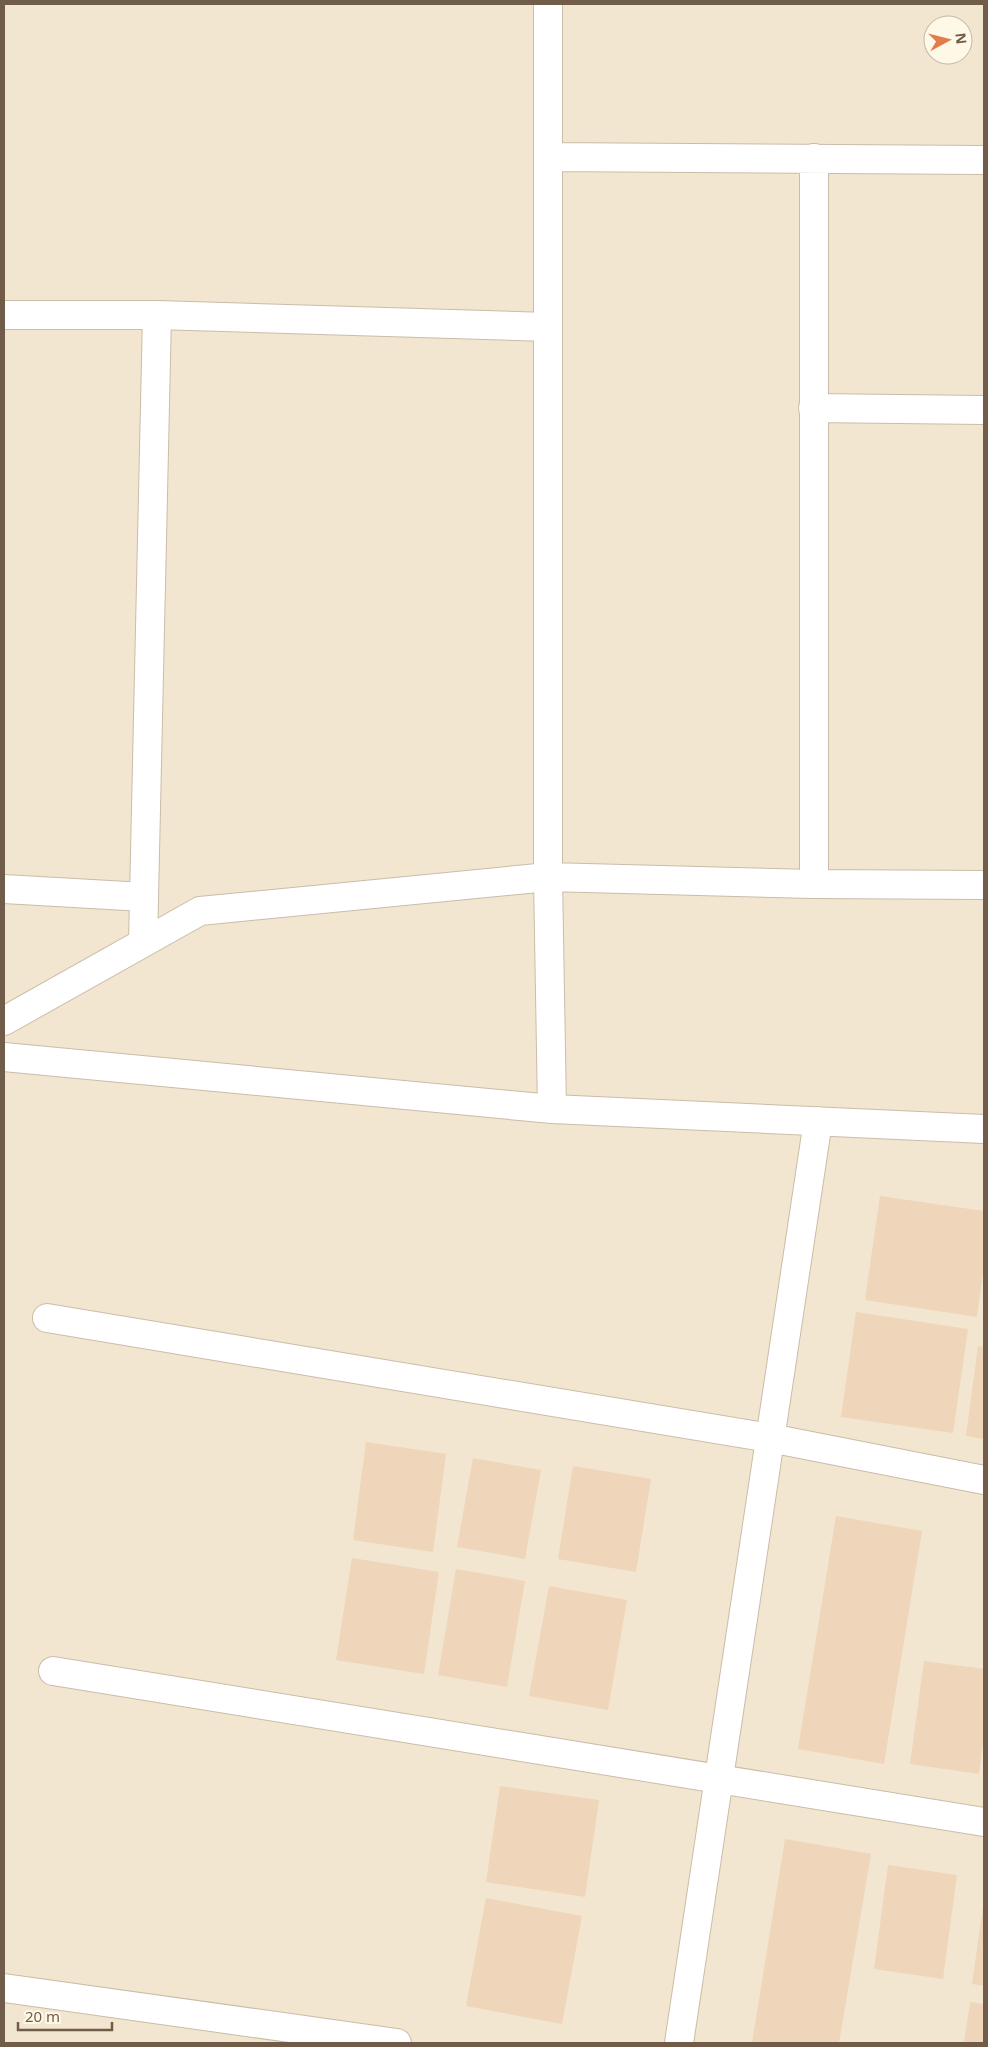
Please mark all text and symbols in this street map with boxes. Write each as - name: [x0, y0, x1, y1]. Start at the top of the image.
- north arrow: [923, 15, 973, 65]
- text: N: [951, 32, 972, 45]
- scale bar: [18, 2000, 111, 2032]
- text: 20 m: [25, 2006, 60, 2026]

